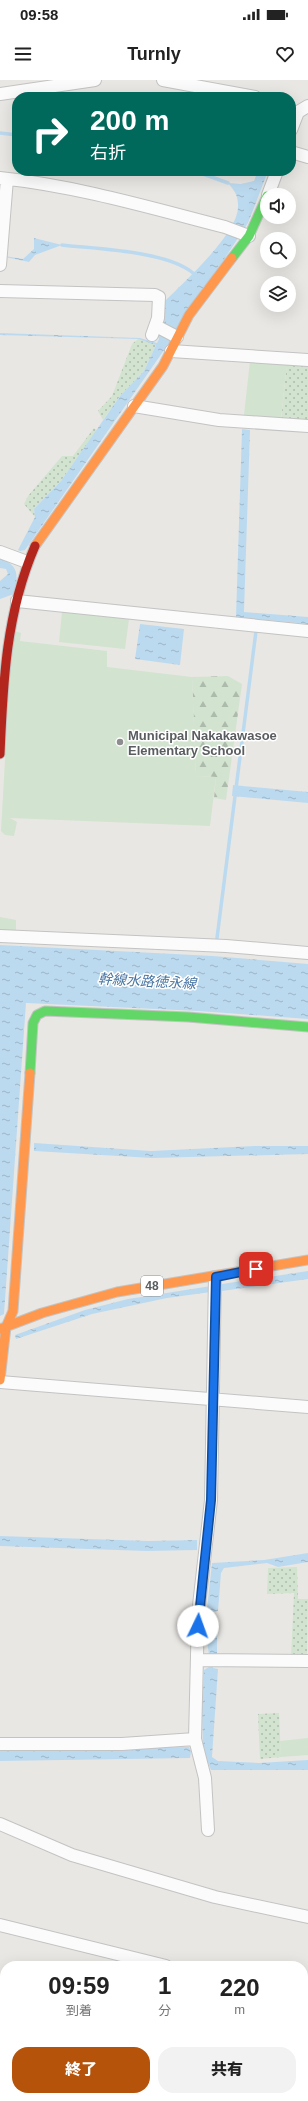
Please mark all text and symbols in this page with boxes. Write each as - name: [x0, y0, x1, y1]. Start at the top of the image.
- text: 09:58: [20, 6, 58, 23]
- icon: menu: [12, 43, 34, 65]
- icon: heart: [274, 43, 296, 65]
- text: Turnly: [127, 44, 181, 64]
- text: 200 m: [90, 105, 169, 136]
- icon: right: [24, 108, 76, 160]
- text: 右折: [90, 143, 126, 163]
- map controls: [260, 188, 296, 312]
- button: sound: [260, 188, 296, 224]
- button: search: [260, 232, 296, 268]
- button: layers: [260, 276, 296, 312]
- place label: Municipal Nakakawasoe Elementary School: [128, 728, 277, 758]
- marker: Municipal Nakakawasoe Elementary School: [115, 737, 125, 747]
- water label: 幹線水路徳永線: [98, 970, 198, 992]
- pin: [239, 1252, 273, 1286]
- icon: arrive: [245, 1258, 267, 1280]
- road number: 48: [141, 1276, 163, 1296]
- position arrow: [177, 1605, 219, 1647]
- text: 09:59: [48, 1972, 110, 1999]
- text: 1: [158, 1972, 171, 1999]
- text: 220: [220, 1974, 260, 2001]
- text: m: [234, 2002, 245, 2017]
- text: 到着: [66, 2003, 92, 2018]
- text: 分: [158, 2003, 171, 2018]
- button: 終了: [12, 2047, 150, 2093]
- button: 共有: [158, 2047, 296, 2093]

